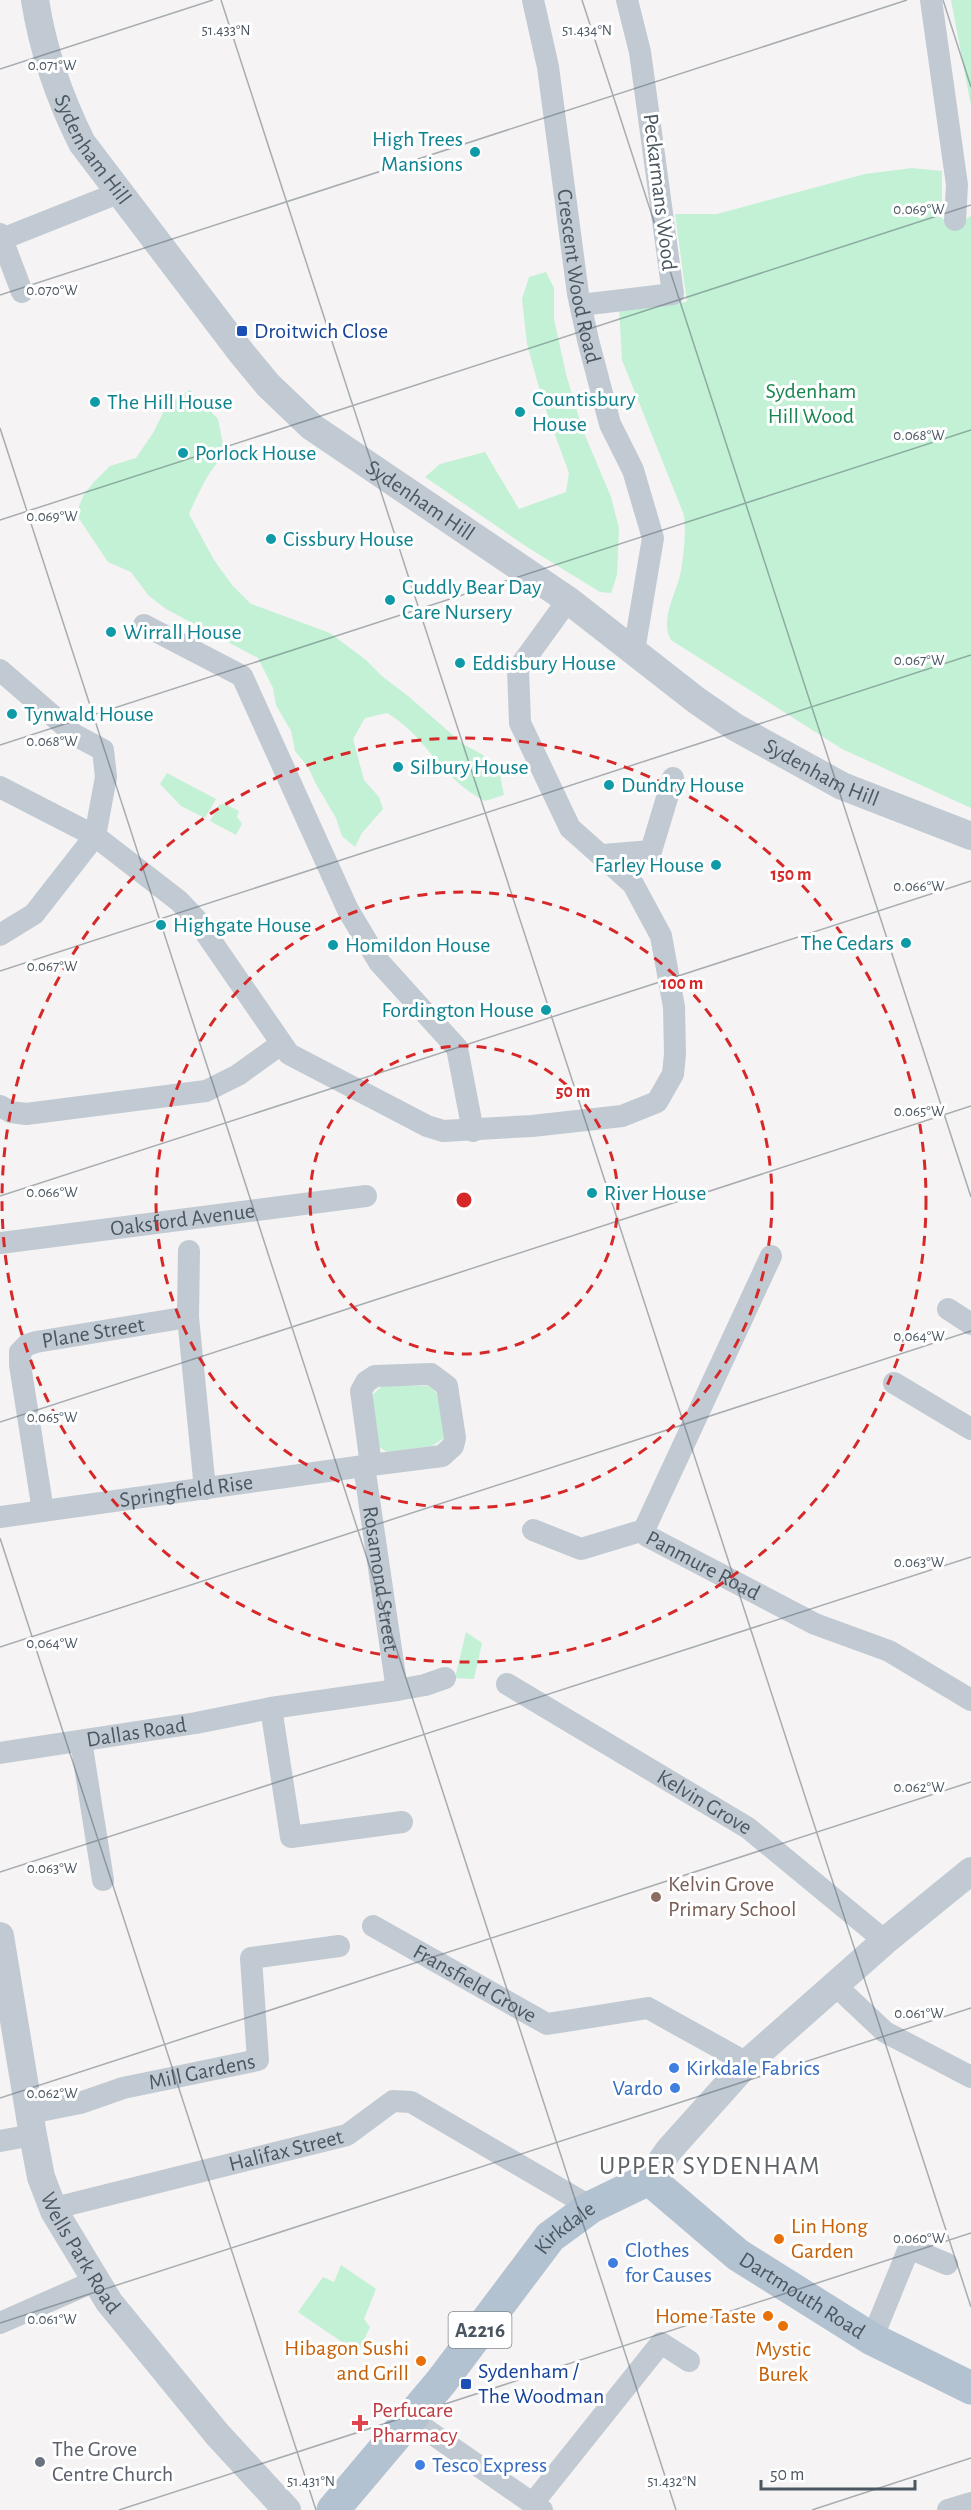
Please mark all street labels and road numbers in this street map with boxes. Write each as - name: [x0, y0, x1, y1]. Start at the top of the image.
- street label: Sydenham Hill: [51, 91, 135, 208]
- street label: Peckarmans Wood: [639, 112, 681, 272]
- street label: Crescent Wood Road: [553, 188, 605, 365]
- street label: Sydenham Hill: [362, 456, 479, 545]
- street label: Sydenham Hill: [760, 734, 882, 810]
- street label: Oaksford Avenue: [109, 1199, 256, 1240]
- street label: Plane Street: [40, 1313, 146, 1352]
- street label: Springfield Rise: [118, 1471, 254, 1511]
- street label: Rosamond Street: [359, 1505, 402, 1653]
- street label: Panmure Road: [642, 1527, 764, 1604]
- street label: Dallas Road: [85, 1714, 188, 1751]
- street label: Kelvin Grove: [653, 1765, 756, 1839]
- street label: Fransfield Grove: [410, 1940, 540, 2027]
- street label: Mill Gardens: [147, 2050, 257, 2093]
- street label: Halifax Street: [226, 2125, 345, 2175]
- street label: Wells Park Road: [37, 2189, 125, 2318]
- street label: Kirkdale: [530, 2197, 599, 2258]
- street label: Dartmouth Road: [735, 2248, 869, 2343]
- road number: A2216: [448, 2312, 512, 2348]

